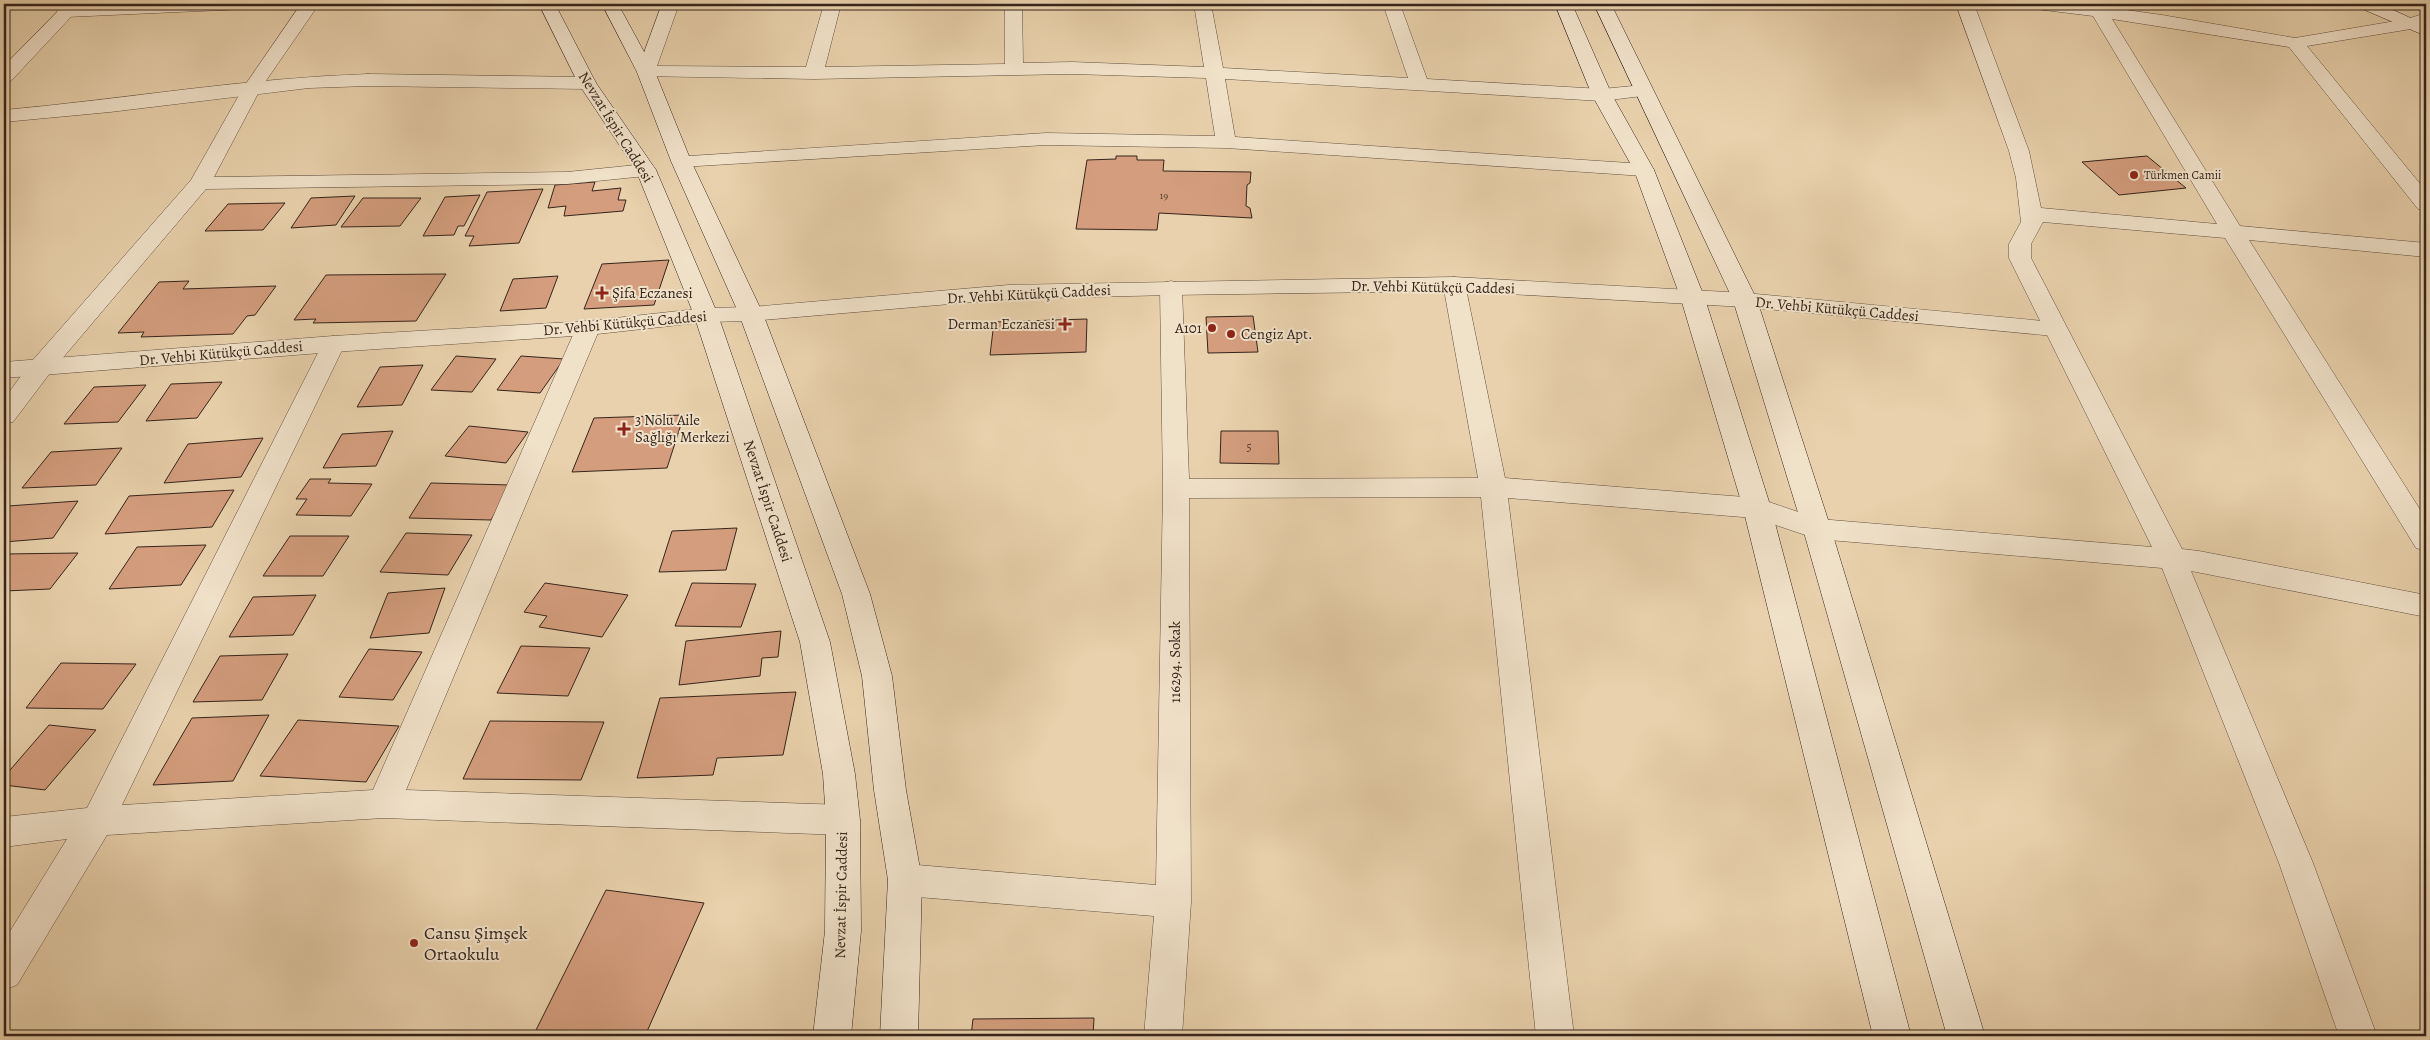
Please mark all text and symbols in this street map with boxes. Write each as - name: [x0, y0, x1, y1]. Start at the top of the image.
- street label: Nevzat İspir Caddesi: [574, 68, 658, 186]
- place label: Türkmen Camii: [2144, 167, 2221, 183]
- marker: Türkmen Camii: [2128, 169, 2140, 181]
- house number: 19: [1160, 188, 1168, 203]
- street label: Dr. Vehbi Kütükçü Caddesi: [1351, 276, 1515, 298]
- street label: Dr. Vehbi Kütükçü Caddesi: [946, 280, 1112, 308]
- place label: Şifa Eczanesi: [612, 283, 693, 303]
- marker: Şifa Eczanesi: [596, 287, 608, 299]
- street label: Dr. Vehbi Kütükçü Caddesi: [1754, 292, 1920, 326]
- street label: Dr. Vehbi Kütükçü Caddesi: [542, 306, 708, 340]
- place label: Derman Eczanesi: [947, 314, 1055, 334]
- marker: Derman Eczanesi: [1059, 318, 1071, 330]
- place label: A101: [1174, 318, 1202, 338]
- marker: A101: [1206, 322, 1218, 334]
- place label: Cengiz Apt.: [1241, 324, 1313, 344]
- marker: Cengiz Apt.: [1225, 328, 1237, 340]
- street label: Dr. Vehbi Kütükçü Caddesi: [138, 336, 304, 370]
- place label: 3 Nolu Aile Sağlığı Merkezi: [635, 410, 730, 447]
- marker: 3 Nolu Aile Sağlığı Merkezi: [617, 422, 631, 436]
- street label: Nevzat İspir Caddesi: [739, 437, 797, 565]
- house number: 5: [1246, 439, 1252, 455]
- street label: 116294. Sokak: [1165, 621, 1185, 703]
- street label: Nevzat İspir Caddesi: [830, 831, 852, 959]
- place label: Cansu Şimşek Ortaokulu: [424, 921, 528, 966]
- marker: Cansu Şimşek Ortaokulu: [408, 937, 420, 949]

